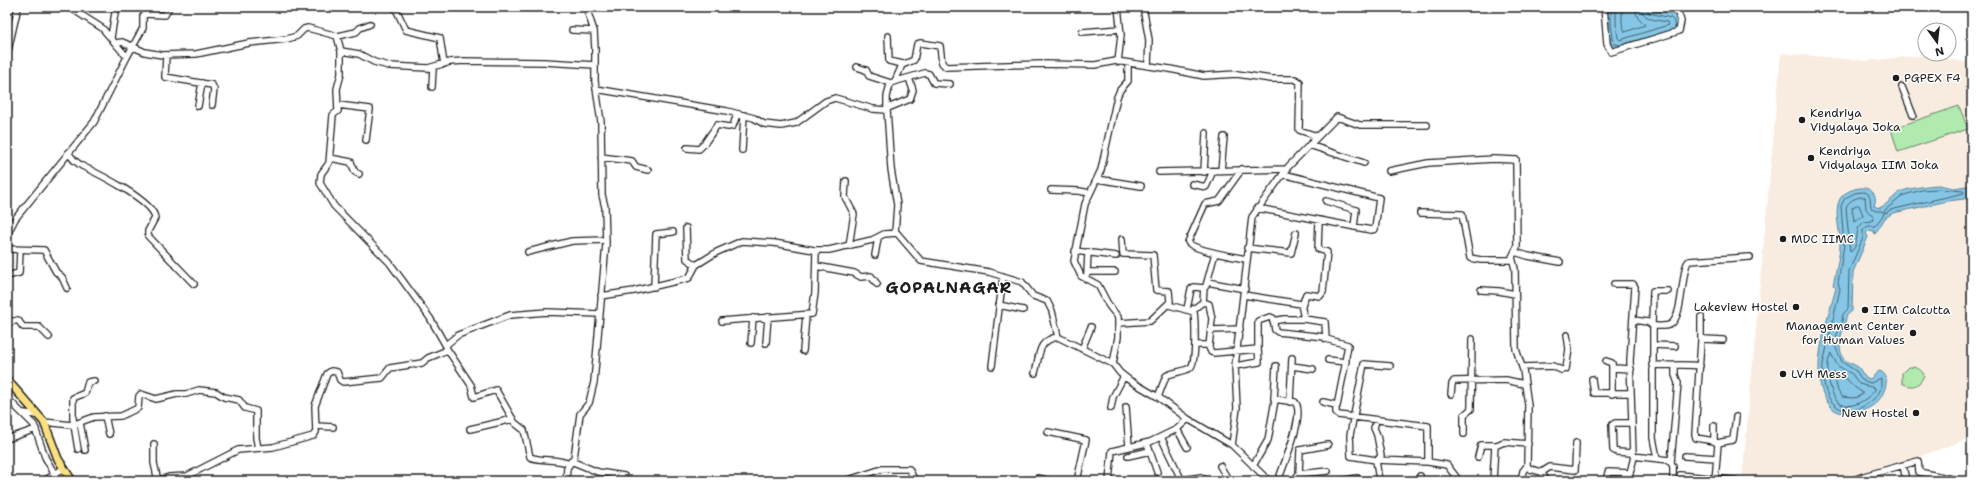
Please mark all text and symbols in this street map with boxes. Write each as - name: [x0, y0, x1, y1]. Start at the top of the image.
- north arrow: [1917, 22, 1957, 62]
- text: N: [1933, 43, 1946, 60]
- place label: PGPEX F4: [1904, 70, 1961, 86]
- marker: PGPEX F4: [1891, 73, 1901, 83]
- place label: Kendriya Vidyalaya Joka: [1810, 105, 1901, 135]
- marker: Kendriya Vidyalaya Joka: [1797, 115, 1807, 125]
- place label: Kendriya Vidyalaya IIM Joka: [1819, 143, 1939, 173]
- marker: Kendriya Vidyalaya IIM Joka: [1806, 153, 1816, 163]
- place label: MDC IIMC: [1791, 231, 1854, 247]
- marker: MDC IIMC: [1778, 234, 1788, 244]
- district label: GOPALNAGAR: [886, 277, 1012, 298]
- place label: Lakeview Hostel: [1694, 299, 1788, 315]
- marker: Lakeview Hostel: [1791, 302, 1801, 312]
- place label: IIM Calcutta: [1873, 302, 1951, 318]
- marker: IIM Calcutta: [1860, 305, 1870, 315]
- place label: Management Center for Human Values: [1786, 318, 1905, 348]
- marker: Management Center for Human Values: [1908, 328, 1918, 338]
- place label: LVH Mess: [1791, 366, 1847, 382]
- marker: LVH Mess: [1778, 369, 1788, 379]
- place label: New Hostel: [1841, 405, 1908, 421]
- marker: New Hostel: [1911, 408, 1921, 418]

